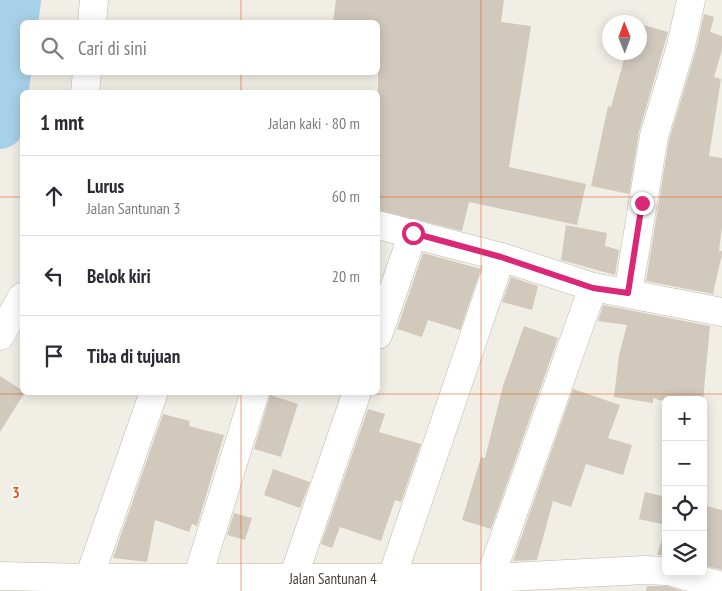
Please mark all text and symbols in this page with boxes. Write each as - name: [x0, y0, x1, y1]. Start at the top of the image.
- north arrow: [602, 15, 647, 60]
- search box: [20, 20, 380, 75]
- icon: search: [38, 34, 66, 62]
- text: Cari di sini: [78, 36, 147, 60]
- text: 1 mnt: [40, 109, 84, 136]
- text: Jalan kaki · 80 m: [269, 113, 360, 133]
- text: Lurus: [87, 174, 124, 198]
- icon: ahead: [40, 182, 68, 210]
- text: 60 m: [332, 186, 360, 206]
- route end: [631, 192, 654, 215]
- text: Jalan Santunan 3: [87, 198, 180, 218]
- route start: [402, 222, 425, 245]
- icon: left: [40, 262, 68, 290]
- text: Belok kiri: [87, 264, 151, 288]
- text: 20 m: [332, 266, 360, 286]
- icon: arrive: [40, 342, 68, 370]
- text: Tiba di tujuan: [87, 344, 180, 368]
- map controls: [662, 396, 707, 576]
- button: +: [662, 396, 707, 441]
- button: −: [662, 441, 707, 486]
- text: 3: [12, 482, 20, 502]
- button: locate: [662, 486, 707, 531]
- button: layers: [662, 531, 707, 576]
- street label: Jalan Santunan 4: [288, 569, 377, 588]

